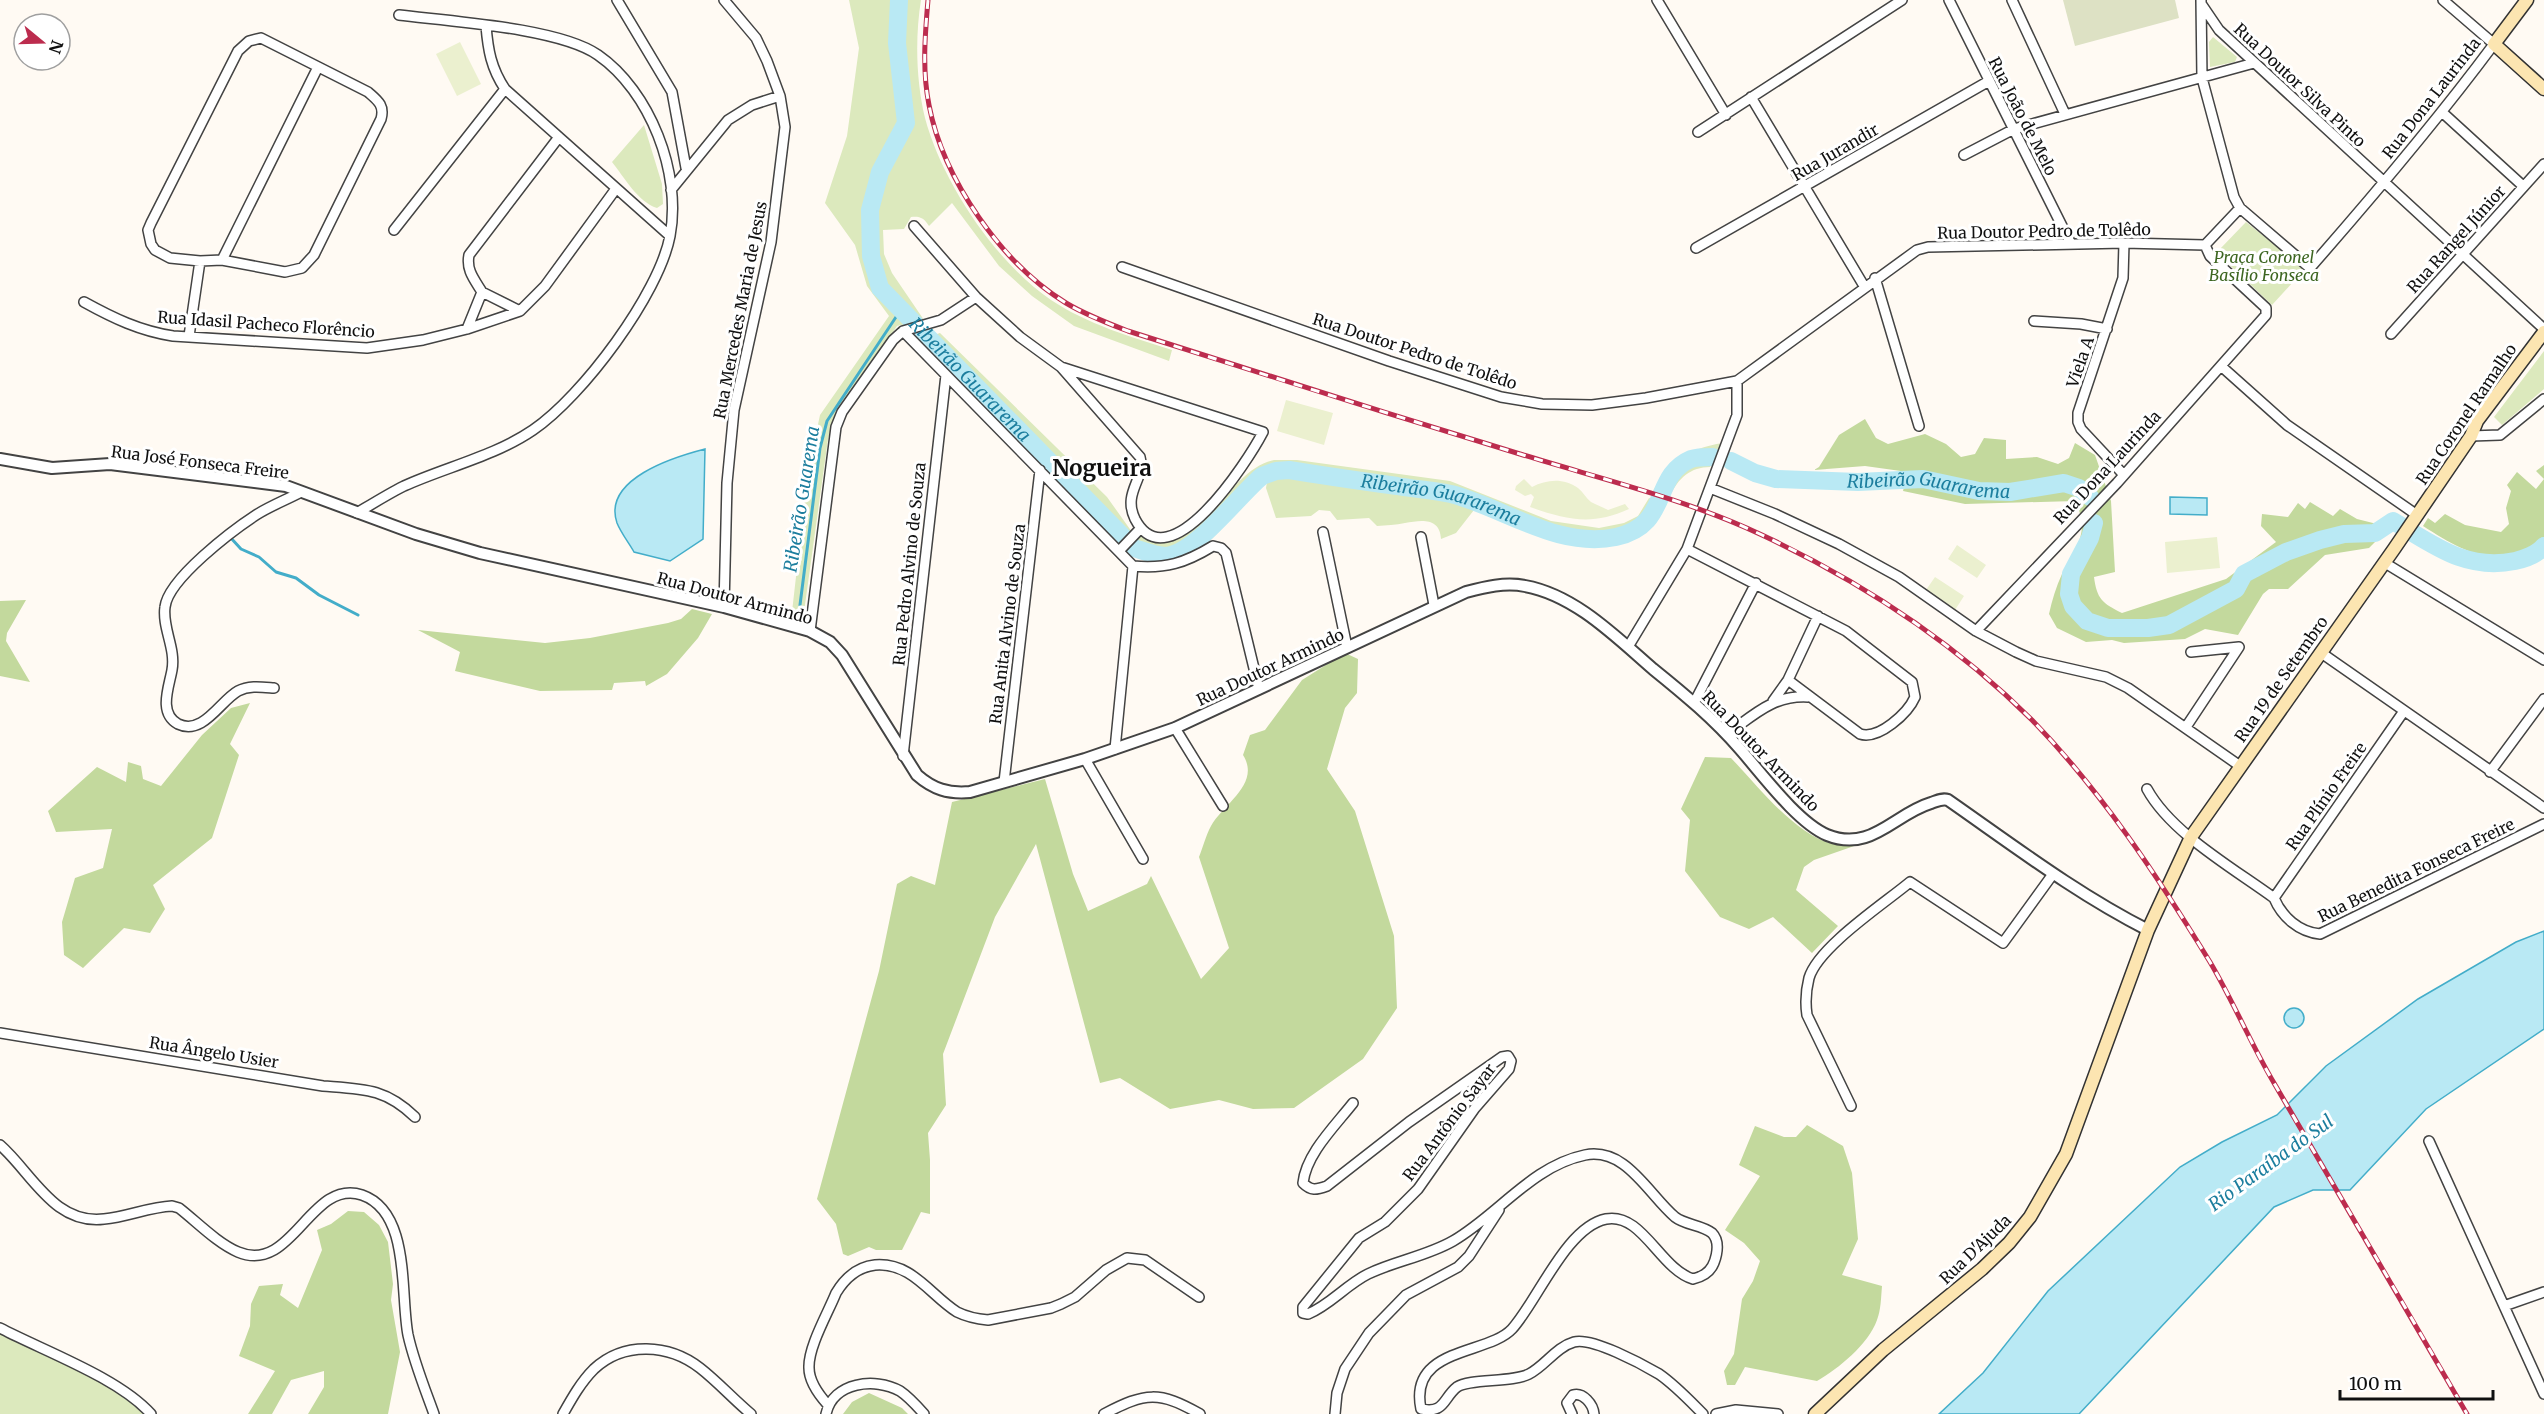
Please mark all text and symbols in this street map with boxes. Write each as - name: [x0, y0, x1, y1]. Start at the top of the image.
- north arrow: [12, 12, 72, 72]
- street label: Rua Doutor Silva Pinto: [2230, 19, 2370, 151]
- street label: Rua Dona Laurinda: [2378, 33, 2485, 163]
- text: N: [45, 38, 68, 56]
- street label: Rua João de Melo: [1985, 53, 2061, 179]
- street label: Rua Jurandir: [1788, 119, 1882, 185]
- street label: Rua Rangel Júnior: [2403, 181, 2509, 297]
- street label: Rua Mercedes Maria de Jesus: [709, 199, 771, 420]
- street label: Rua Doutor Pedro de Tolêdo: [1937, 219, 2151, 243]
- park label: Praça Coronel Basílio Fonseca: [2209, 247, 2319, 285]
- street label: Rua Idasil Pacheco Florêncio: [157, 306, 375, 342]
- street label: Rua Doutor Pedro de Tolêdo: [1310, 309, 1520, 393]
- water label: Ribeirão Guararema: [904, 313, 1036, 447]
- street label: Viela A: [2062, 333, 2098, 391]
- street label: Rua Coronel Ramalho: [2411, 340, 2521, 488]
- street label: Rua Dona Laurinda: [2049, 406, 2165, 528]
- water label: Ribeirão Guarema: [779, 424, 824, 574]
- street label: Rua José Fonseca Freire: [110, 441, 290, 483]
- district label: Nogueira: [1052, 454, 1152, 482]
- street label: Rua Pedro Alvino de Souza: [888, 461, 930, 667]
- water label: Ribeirão Guararema: [1846, 467, 2011, 503]
- water label: Ribeirão Guararema: [1360, 469, 1525, 531]
- street label: Rua Anita Alvino de Souza: [985, 522, 1029, 725]
- street label: Rua Doutor Armindo: [655, 568, 815, 628]
- street label: Rua 19 de Setembro: [2230, 612, 2332, 746]
- street label: Rua Doutor Armindo: [1193, 624, 1347, 710]
- street label: Rua Doutor Armindo: [1698, 686, 1824, 816]
- street label: Rua Plínio Freire: [2281, 738, 2371, 854]
- street label: Rua Benedita Fonseca Freire: [2314, 814, 2518, 926]
- street label: Rua Ângelo Usier: [148, 1032, 280, 1072]
- street label: Rua Antônio Sayar: [1398, 1059, 1500, 1185]
- water label: Rio Paraíba do Sul: [2204, 1110, 2338, 1216]
- street label: Rua D'Ajuda: [1935, 1210, 2015, 1288]
- scale bar: [2340, 1363, 2493, 1401]
- text: 100 m: [2349, 1372, 2402, 1395]

